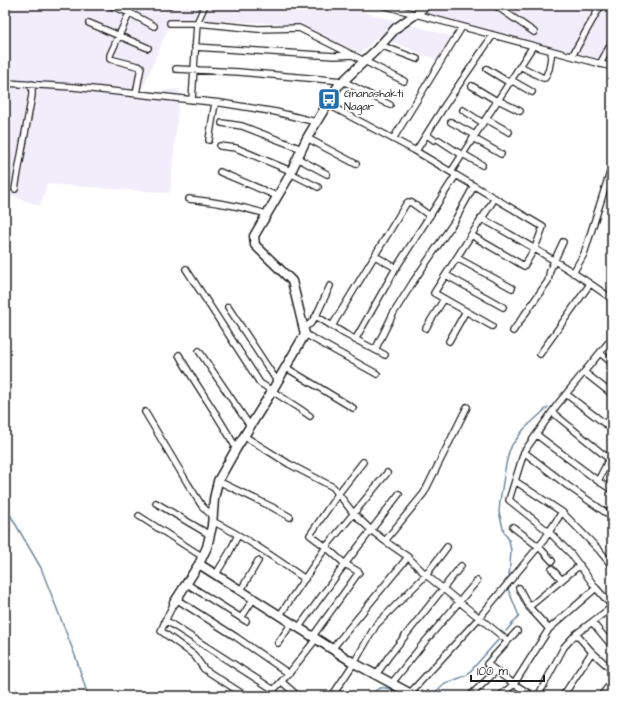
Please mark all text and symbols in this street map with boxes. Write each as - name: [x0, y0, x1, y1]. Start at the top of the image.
- bus stop icon: Gnanashakti Nagar: [316, 86, 342, 112]
- place label: Gnanashakti Nagar: [344, 86, 404, 115]
- scale bar: [471, 657, 544, 683]
- text: 100 m: [477, 663, 508, 680]

